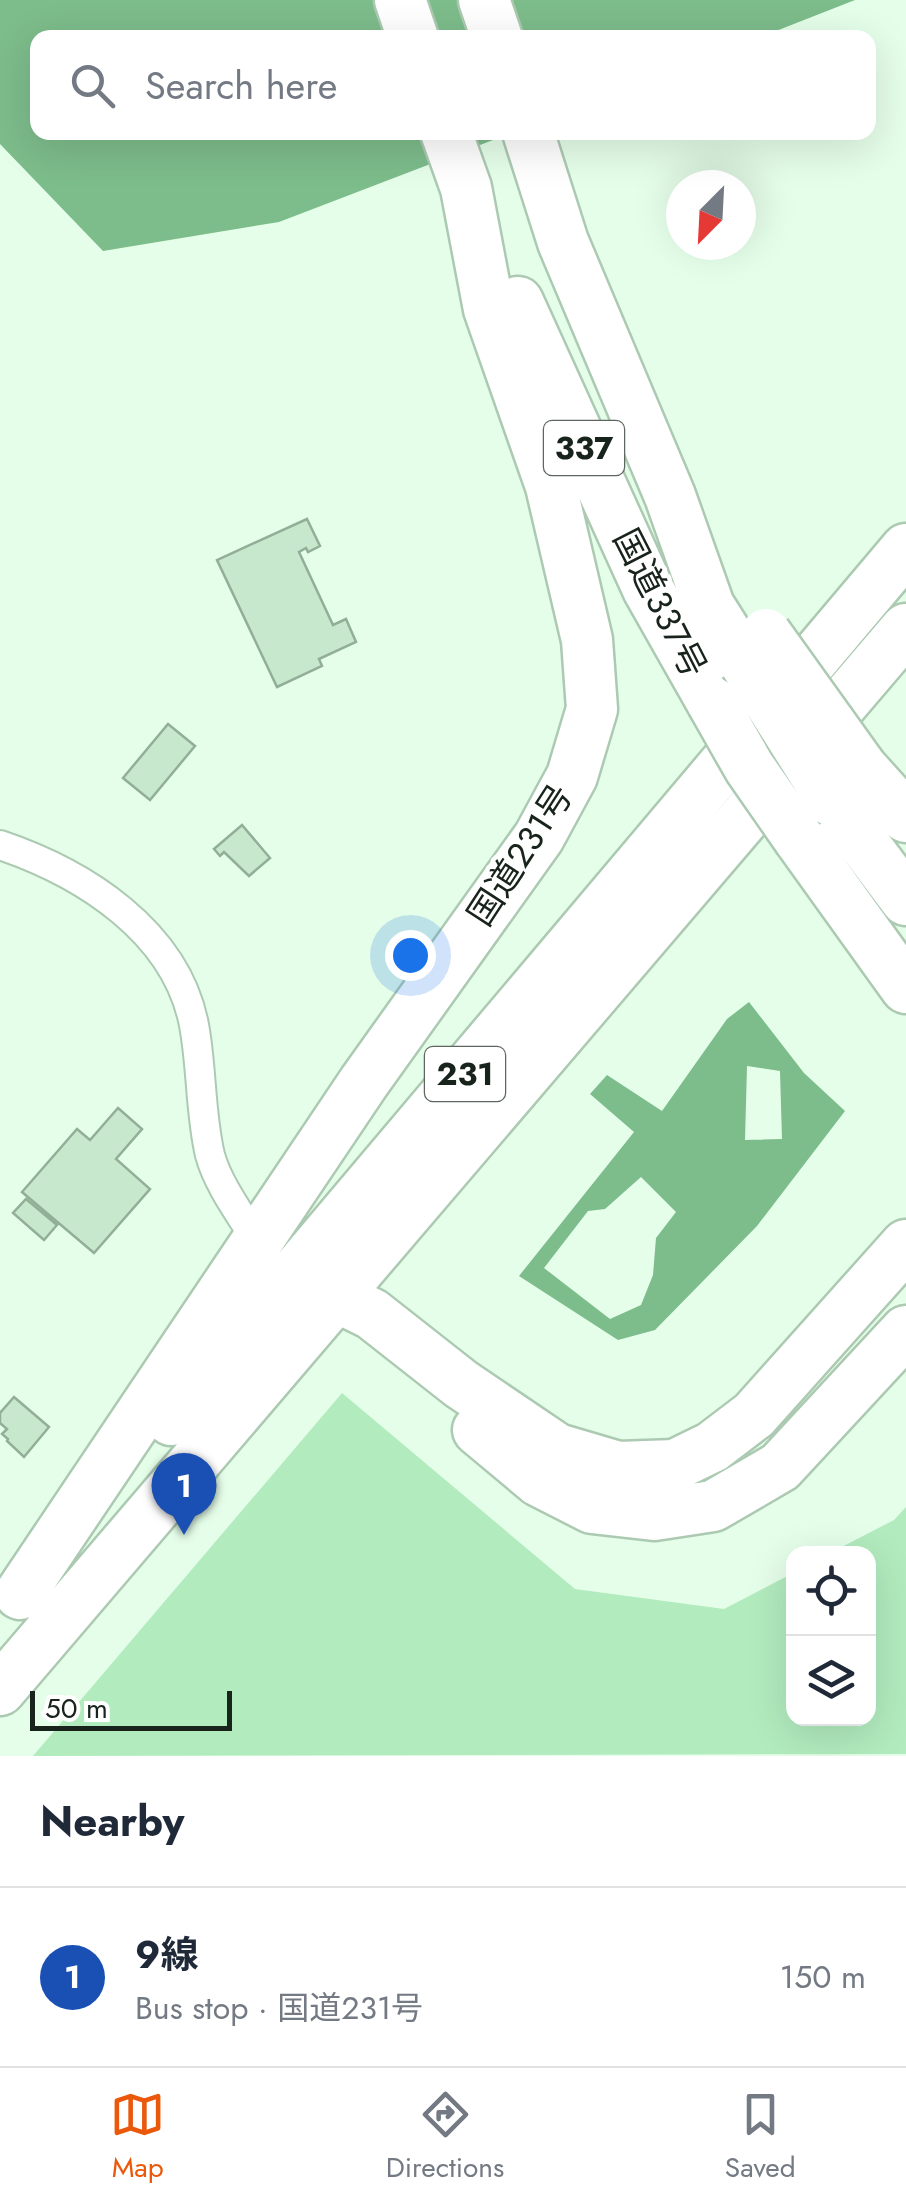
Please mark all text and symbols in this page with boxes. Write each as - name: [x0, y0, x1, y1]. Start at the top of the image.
- search box: [30, 30, 876, 140]
- icon: search: [65, 58, 120, 113]
- text: Search here: [145, 58, 337, 113]
- north arrow: [666, 170, 756, 260]
- road number: 337: [544, 421, 624, 475]
- street label: 国道337号: [601, 520, 719, 686]
- street label: 国道231号: [456, 774, 584, 936]
- your location: [385, 930, 436, 981]
- road number: 231: [425, 1047, 505, 1101]
- pin: 1: [152, 1452, 216, 1535]
- map controls: [786, 1546, 876, 1726]
- button: locate: [786, 1546, 876, 1636]
- button: layers: [786, 1636, 876, 1726]
- scale bar: [30, 1686, 232, 1730]
- text: 50 m: [45, 1688, 108, 1729]
- text: Nearby: [40, 1791, 184, 1852]
- text: 9線: [135, 1927, 198, 1982]
- text: 1: [64, 1954, 81, 2000]
- text: 150 m: [780, 1954, 866, 2000]
- text: Bus stop · 国道231号: [135, 1985, 423, 2031]
- tab: Map: [110, 2087, 165, 2188]
- tab: Directions: [386, 2087, 504, 2188]
- tab: Saved: [725, 2087, 796, 2188]

